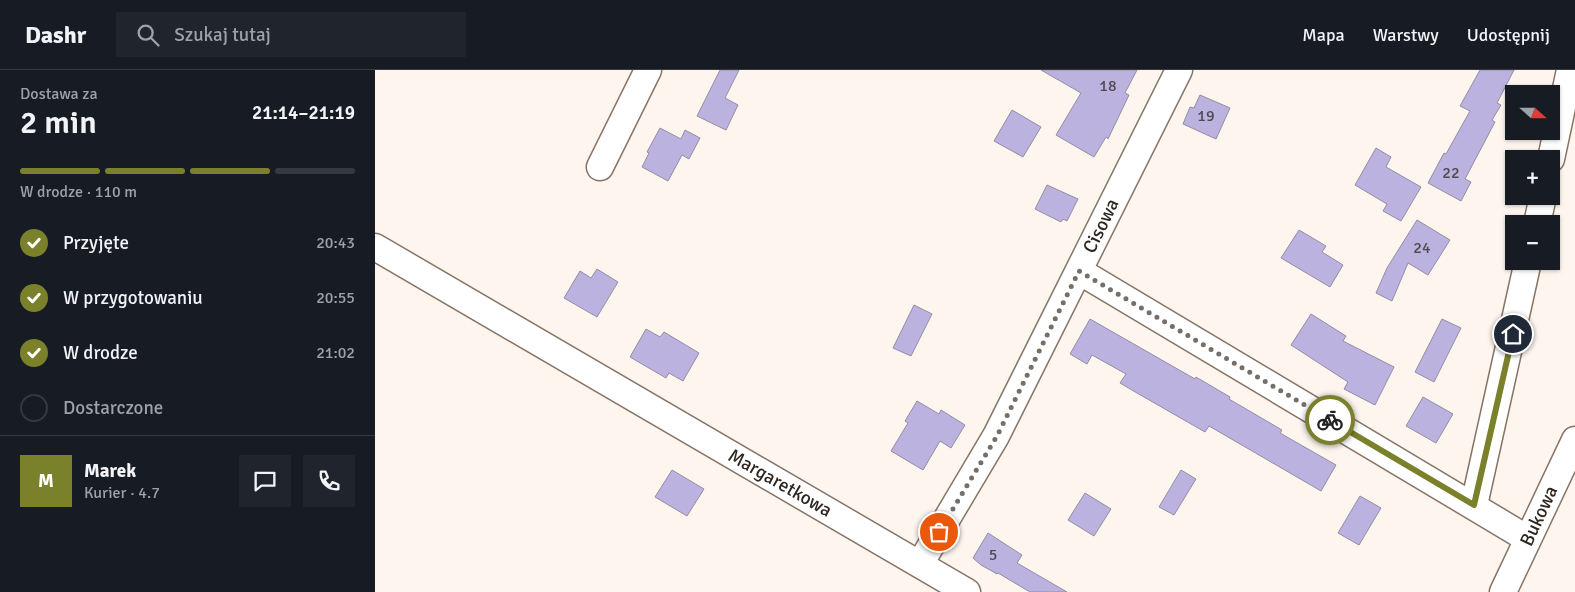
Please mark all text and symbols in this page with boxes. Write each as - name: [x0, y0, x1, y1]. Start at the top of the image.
- search box: [116, 12, 466, 57]
- text: Dashr: [25, 20, 86, 50]
- icon: search: [134, 21, 162, 49]
- text: Szukaj tutaj: [174, 23, 271, 47]
- text: Mapa: [1302, 24, 1345, 46]
- text: Warstwy: [1373, 24, 1439, 46]
- text: Udostępnij: [1467, 24, 1550, 46]
- house number: 18: [1099, 76, 1117, 96]
- text: Dostawa za: [20, 84, 98, 104]
- north arrow: [1505, 85, 1560, 140]
- map controls: [1505, 85, 1560, 270]
- text: 21:14–21:19: [252, 101, 355, 125]
- text: 2 min: [20, 103, 97, 142]
- house number: 19: [1197, 106, 1215, 126]
- button: +: [1505, 150, 1560, 205]
- house number: 22: [1442, 163, 1460, 183]
- text: W drodze · 110 m: [20, 182, 137, 202]
- street label: Cisowa: [1078, 195, 1124, 257]
- button: −: [1505, 215, 1560, 270]
- icon: check: [20, 229, 48, 257]
- text: Przyjęte: [63, 231, 129, 255]
- text: 20:43: [316, 233, 355, 253]
- house number: 24: [1413, 238, 1431, 258]
- icon: check: [20, 284, 48, 312]
- text: W przygotowaniu: [63, 286, 203, 310]
- text: 20:55: [316, 288, 355, 308]
- pin: [1492, 313, 1534, 355]
- icon: home: [1499, 320, 1527, 348]
- icon: check: [20, 339, 48, 367]
- text: W drodze: [63, 341, 138, 365]
- text: 21:02: [316, 343, 355, 363]
- courier: [1305, 395, 1355, 445]
- text: Dostarczone: [63, 396, 163, 420]
- icon: bike: [1316, 406, 1344, 434]
- street label: Margaretkowa: [724, 444, 836, 522]
- button: chat: [239, 455, 291, 507]
- button: phone: [303, 455, 355, 507]
- text: Marek: [84, 459, 136, 483]
- text: M: [38, 469, 54, 493]
- street label: Bukowa: [1515, 482, 1563, 550]
- text: Kurier · 4.7: [84, 483, 160, 503]
- pin: [918, 511, 960, 553]
- icon: bag: [925, 518, 953, 546]
- house number: 5: [989, 545, 997, 565]

